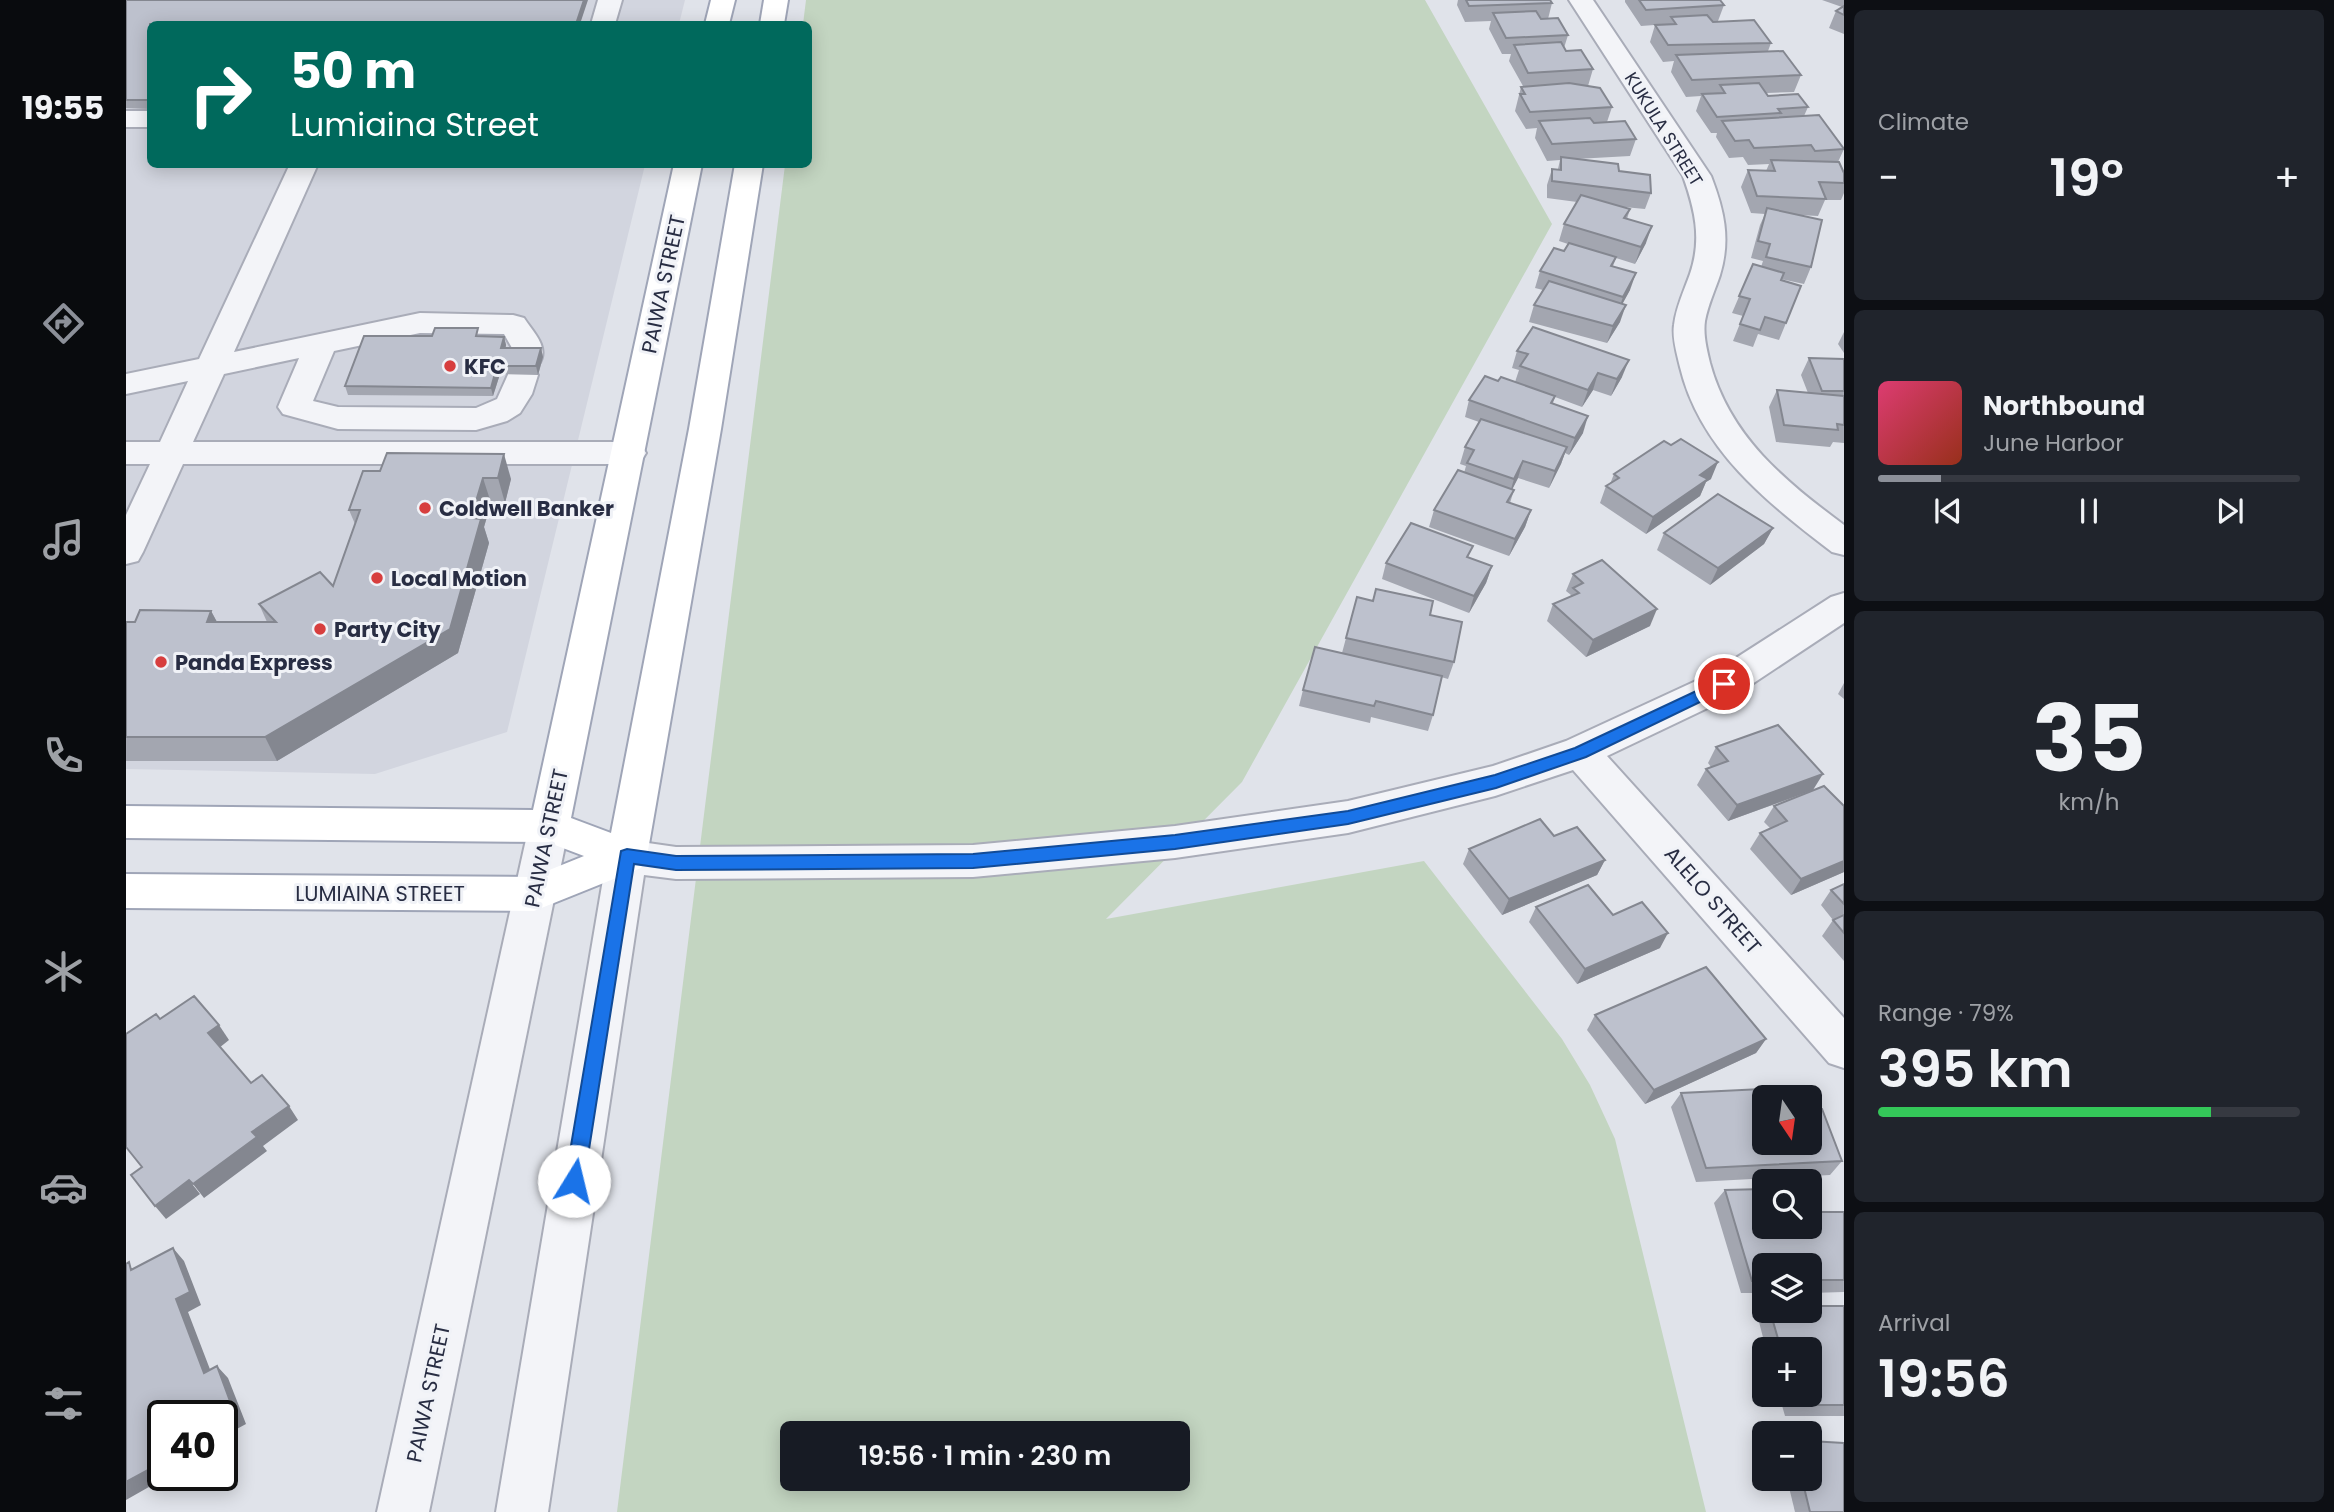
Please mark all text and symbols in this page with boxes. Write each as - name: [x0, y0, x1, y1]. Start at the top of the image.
- text: 50 m: [290, 37, 416, 105]
- icon: right: [175, 49, 266, 140]
- street label: KUKULA STREET: [1619, 67, 1709, 191]
- text: 19:55: [22, 85, 104, 130]
- text: Lumiaina Street: [290, 102, 539, 147]
- text: Climate: [1878, 106, 1969, 138]
- text: 19°: [2049, 141, 2124, 214]
- text: −: [1878, 151, 1899, 204]
- text: +: [2274, 151, 2300, 204]
- street label: PAIWA STREET: [634, 212, 692, 356]
- icon: directions: [39, 299, 88, 348]
- place label: KFC: [464, 352, 506, 381]
- marker: KFC: [442, 358, 458, 374]
- text: Northbound: [1983, 388, 2145, 424]
- text: June Harbor: [1983, 427, 2124, 459]
- icon: previous: [1929, 492, 1967, 530]
- icon: pause: [2070, 492, 2108, 530]
- icon: next: [2211, 492, 2249, 530]
- place label: Coldwell Banker: [439, 494, 614, 523]
- marker: Coldwell Banker: [417, 500, 433, 516]
- icon: music: [39, 515, 88, 564]
- place label: Local Motion: [391, 564, 527, 593]
- marker: Local Motion: [369, 570, 385, 586]
- place label: Party City: [334, 615, 441, 644]
- marker: Party City: [312, 621, 328, 637]
- place label: Panda Express: [175, 648, 333, 677]
- marker: Panda Express: [153, 654, 169, 670]
- pin: [1694, 654, 1754, 714]
- icon: arrive: [1705, 665, 1743, 703]
- text: 35: [2032, 675, 2146, 803]
- icon: phone: [39, 731, 88, 780]
- street label: PAIWA STREET: [517, 766, 575, 910]
- text: km/h: [2058, 786, 2120, 818]
- street label: ALELO STREET: [1658, 840, 1768, 960]
- street label: LUMIAINA STREET: [295, 879, 465, 908]
- icon: climate: [39, 947, 88, 996]
- text: Range · 79%: [1878, 997, 2014, 1029]
- text: 395 km: [1878, 1032, 2072, 1105]
- north arrow: [1752, 1085, 1822, 1155]
- map controls: [1752, 1085, 1822, 1491]
- position arrow: [537, 1144, 611, 1218]
- icon: car: [39, 1163, 88, 1212]
- button: search: [1752, 1169, 1822, 1239]
- button: layers: [1752, 1253, 1822, 1323]
- text: Arrival: [1878, 1307, 1950, 1339]
- street label: PAIWA STREET: [399, 1321, 457, 1465]
- button: +: [1752, 1337, 1822, 1407]
- text: 19:56: [1878, 1342, 2010, 1415]
- icon: filters: [39, 1379, 88, 1428]
- speed limit sign: 40: [147, 1400, 238, 1491]
- button: −: [1752, 1421, 1822, 1491]
- text: 19:56 · 1 min · 230 m: [859, 1438, 1111, 1474]

